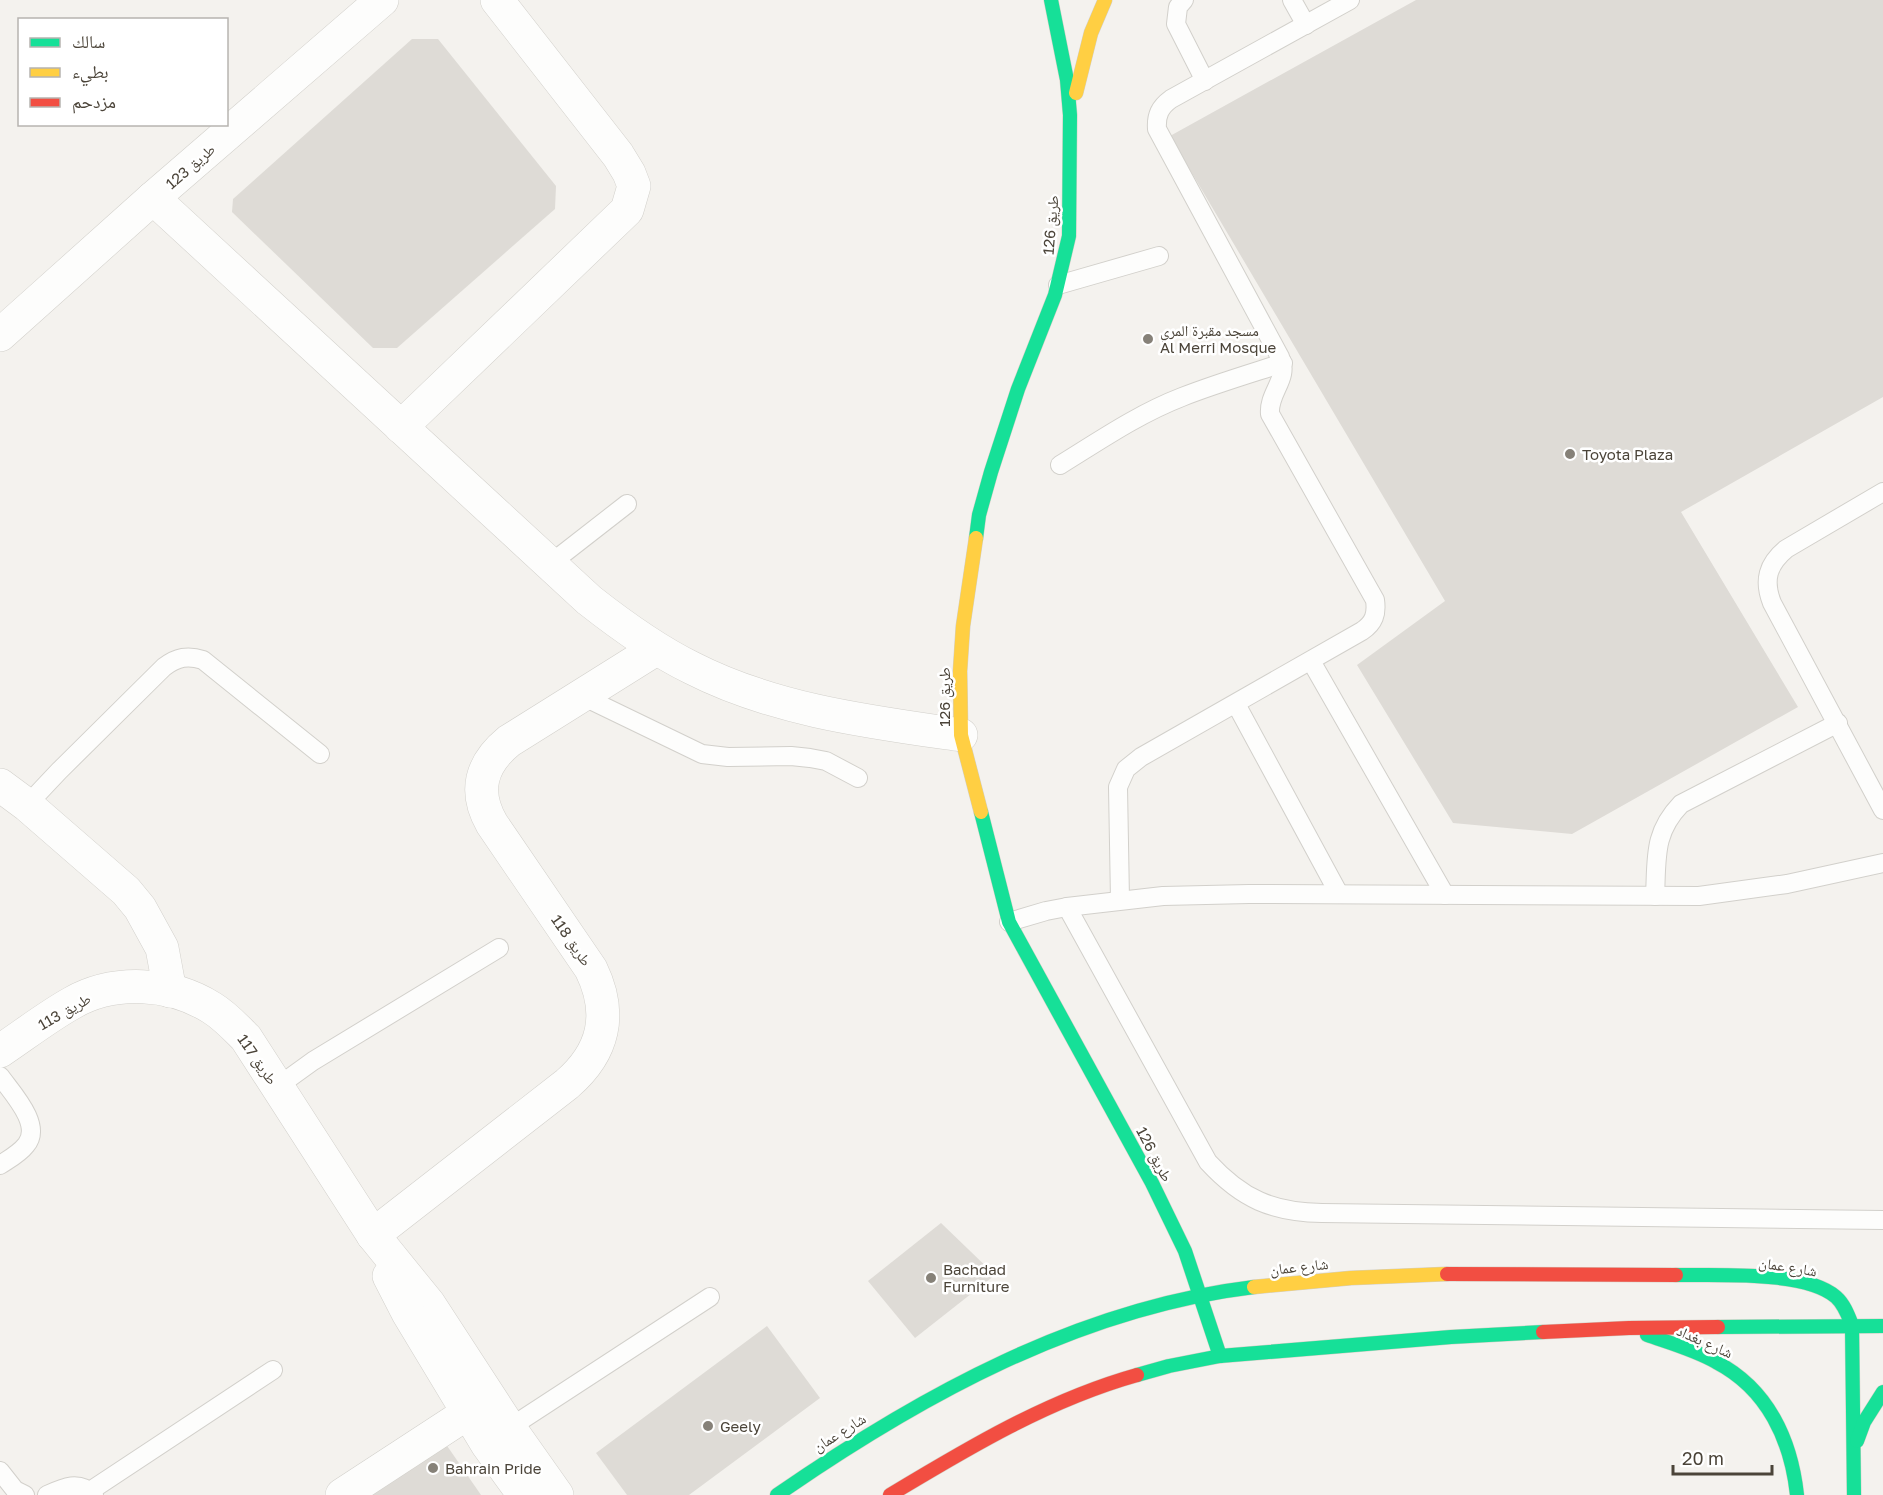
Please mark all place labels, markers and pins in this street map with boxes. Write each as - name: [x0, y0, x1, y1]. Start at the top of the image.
- place label: مسجد مقبرة المري Al Merri Mosque: [1160, 321, 1277, 356]
- marker: مسجد مقبرة المري Al Merri Mosque: [1141, 332, 1155, 346]
- place label: Toyota Plaza: [1582, 445, 1673, 463]
- marker: Toyota Plaza: [1563, 447, 1577, 461]
- place label: Bachdad Furniture: [943, 1260, 1010, 1295]
- marker: Bachdad Furniture: [924, 1271, 938, 1285]
- place label: Geely: [720, 1417, 761, 1435]
- marker: Geely: [701, 1419, 715, 1433]
- place label: Bahrain Pride: [445, 1459, 542, 1477]
- marker: Bahrain Pride: [426, 1461, 440, 1475]

